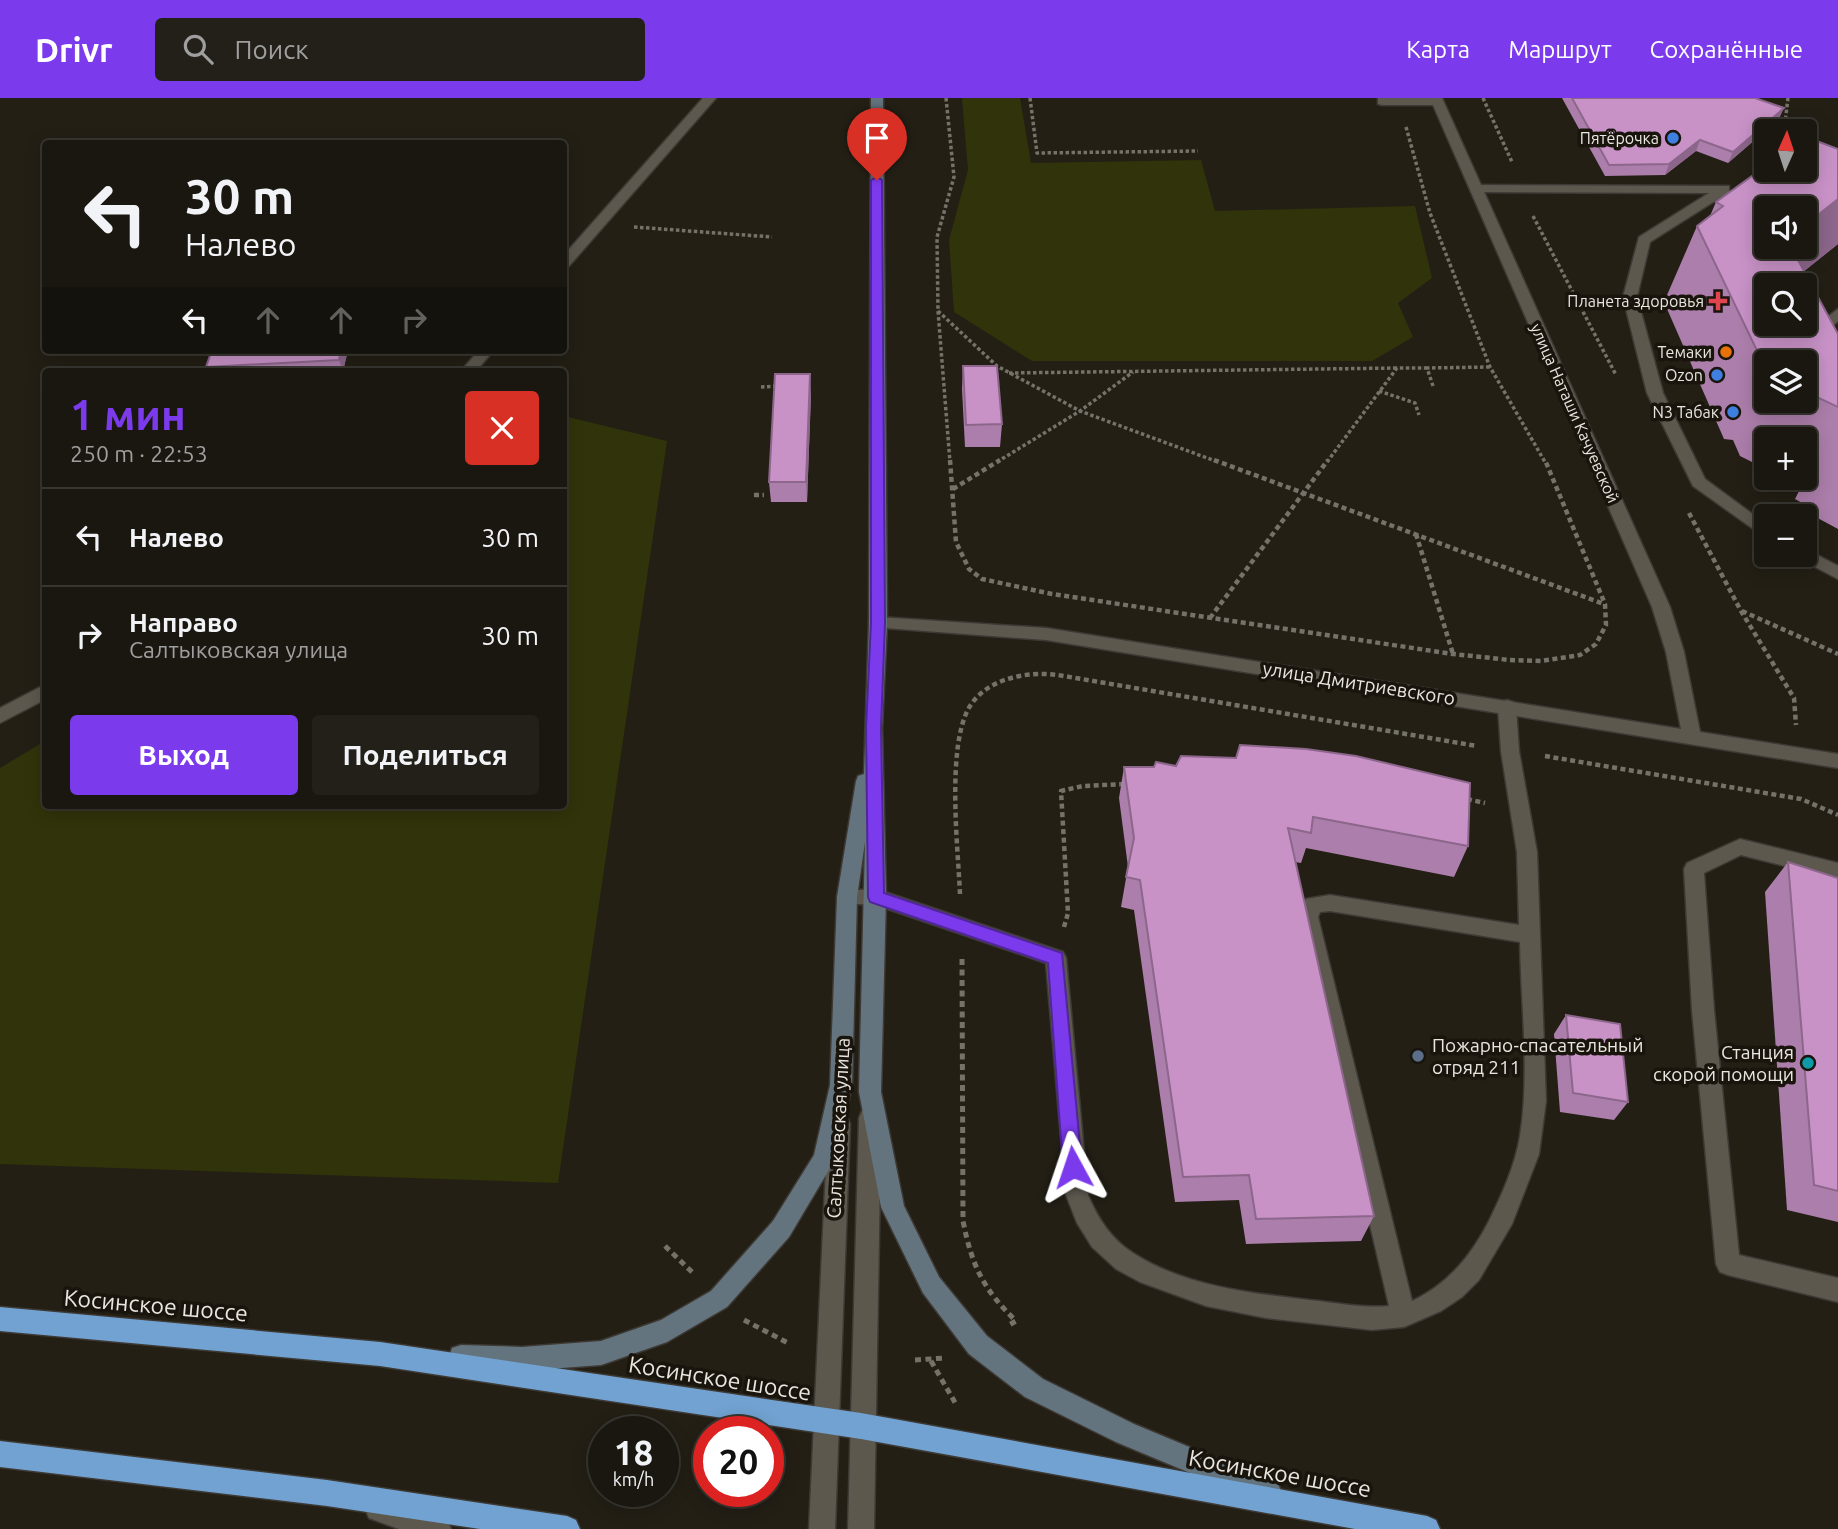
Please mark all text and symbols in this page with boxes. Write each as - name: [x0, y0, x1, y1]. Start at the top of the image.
- search box: [155, 18, 645, 81]
- icon: search: [179, 30, 217, 68]
- text: Drivr: [35, 31, 113, 68]
- text: Поиск: [235, 35, 309, 64]
- text: Карта: [1406, 36, 1470, 63]
- text: Маршрут: [1508, 36, 1612, 63]
- text: Сохранённые: [1650, 36, 1803, 63]
- pin: [847, 108, 907, 180]
- icon: arrive: [858, 119, 896, 157]
- north arrow: [1754, 119, 1816, 182]
- map controls: [1754, 119, 1817, 567]
- place label: Пятёрочка: [1580, 129, 1659, 147]
- marker: Пятёрочка: [1665, 130, 1681, 146]
- icon: left: [70, 168, 161, 259]
- text: 30 m: [185, 168, 294, 223]
- button: sound: [1754, 196, 1817, 259]
- text: Налево: [185, 226, 297, 262]
- button: search: [1754, 273, 1817, 336]
- place label: Планета здоровья: [1567, 292, 1704, 310]
- marker: Планета здоровья: [1710, 293, 1726, 309]
- icon: left: [176, 301, 214, 339]
- icon: ahead: [249, 301, 287, 339]
- icon: ahead: [322, 301, 360, 339]
- icon: right: [395, 301, 433, 339]
- street label: улица Наташи Качуевской: [1527, 321, 1623, 505]
- place label: Темаки: [1657, 343, 1712, 361]
- marker: Темаки: [1718, 344, 1734, 360]
- button: layers: [1754, 350, 1817, 413]
- place label: Ozon: [1665, 366, 1703, 384]
- marker: Ozon: [1709, 367, 1725, 383]
- text: 1 мин: [70, 391, 186, 438]
- button: close: [465, 391, 539, 465]
- place label: N3 Табак: [1653, 403, 1719, 421]
- marker: N3 Табак: [1725, 404, 1741, 420]
- button: +: [1754, 427, 1817, 490]
- text: 250 m · 22:53: [70, 441, 208, 466]
- button: −: [1754, 504, 1817, 567]
- icon: left: [70, 518, 108, 556]
- text: Налево: [129, 523, 224, 552]
- text: 30 m: [481, 523, 539, 552]
- text: Направо: [129, 608, 238, 637]
- icon: right: [70, 616, 108, 654]
- text: 30 m: [481, 621, 539, 650]
- text: Салтыковская улица: [129, 637, 348, 662]
- street label: улица Дмитриевского: [1261, 657, 1457, 709]
- button: Выход: [70, 715, 298, 795]
- button: Поделиться: [312, 715, 539, 795]
- place label: Пожарно-спасательный отряд 211: [1432, 1034, 1644, 1078]
- street label: Салтыковская улица: [822, 1037, 854, 1219]
- place label: Станция скорой помощи: [1653, 1041, 1794, 1085]
- marker: Пожарно-спасательный отряд 211: [1410, 1048, 1426, 1064]
- marker: Станция скорой помощи: [1800, 1055, 1816, 1071]
- position arrow: [1036, 1130, 1110, 1204]
- street label: Косинское шоссе: [63, 1285, 249, 1325]
- street label: Косинское шоссе: [627, 1351, 813, 1405]
- speed limit sign: 20: [693, 1416, 784, 1507]
- text: 18: [614, 1432, 653, 1472]
- street label: Косинское шоссе: [1187, 1445, 1373, 1501]
- text: km/h: [613, 1469, 654, 1489]

